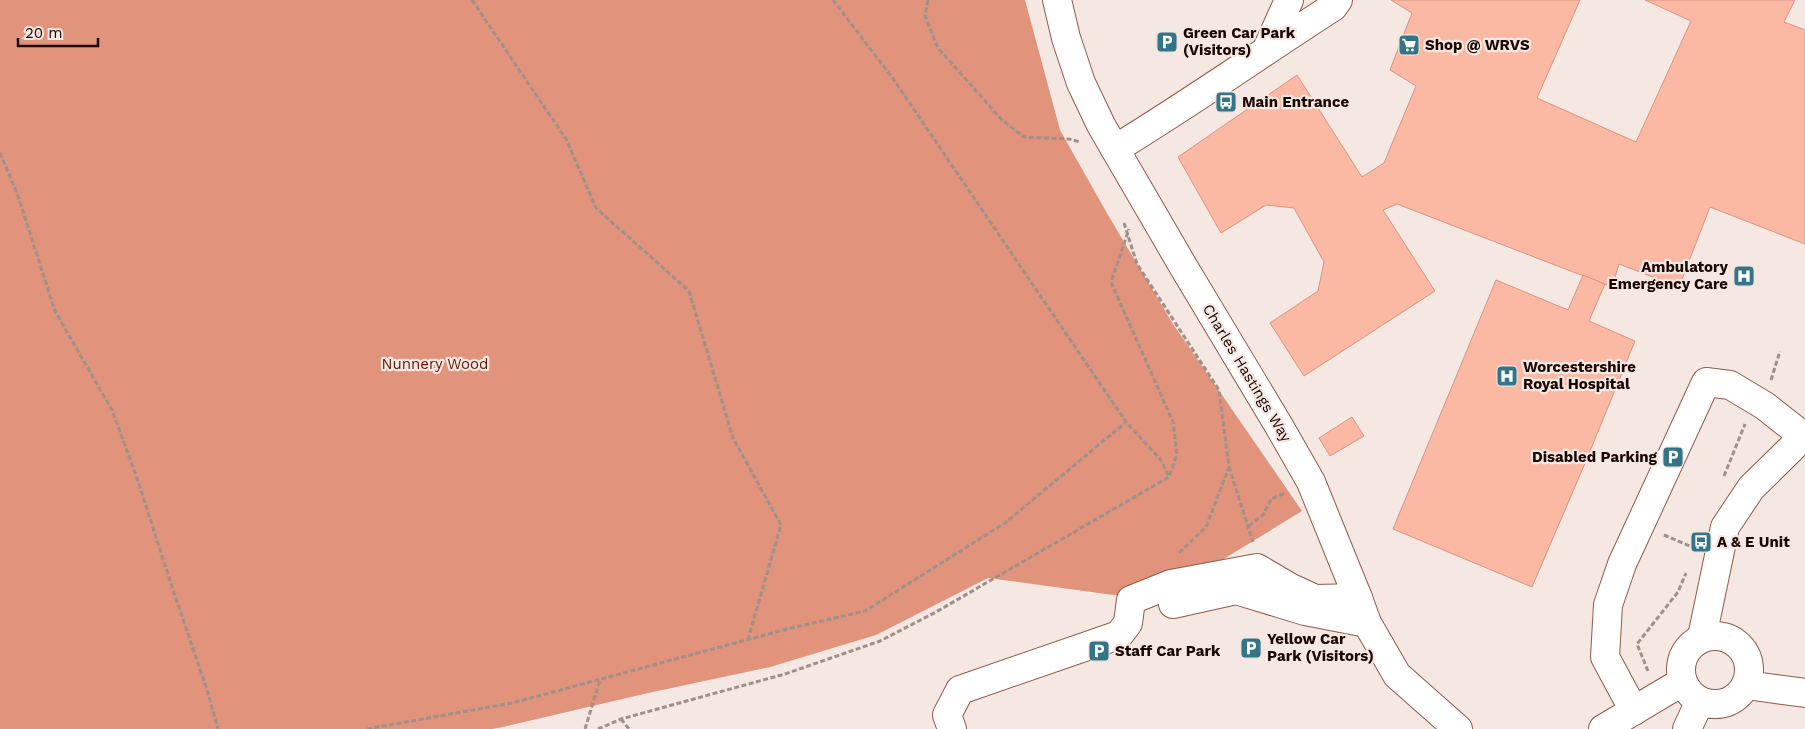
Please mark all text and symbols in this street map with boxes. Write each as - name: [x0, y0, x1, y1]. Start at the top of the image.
- scale bar: [18, 15, 98, 47]
- text: 20 m: [25, 24, 63, 42]
- place label: Green Car Park (Visitors): [1183, 24, 1296, 59]
- parking icon: Green Car Park (Visitors): [1155, 30, 1179, 54]
- supermarket icon: Shop @ WRVS: [1397, 33, 1421, 57]
- place label: Shop @ WRVS: [1425, 36, 1530, 54]
- bus stop icon: Main Entrance: [1214, 90, 1238, 114]
- place label: Main Entrance: [1242, 93, 1349, 111]
- place label: Ambulatory Emergency Care: [1608, 258, 1729, 293]
- hospital icon: Ambulatory Emergency Care: [1732, 264, 1756, 288]
- street label: Charles Hastings Way: [1199, 301, 1295, 445]
- park label: Nunnery Wood: [382, 355, 488, 373]
- place label: Worcestershire Royal Hospital: [1523, 358, 1636, 393]
- hospital icon: Worcestershire Royal Hospital: [1495, 364, 1519, 388]
- parking icon: Disabled Parking: [1661, 445, 1685, 469]
- place label: Disabled Parking: [1532, 448, 1658, 466]
- bus stop icon: A & E Unit: [1689, 530, 1713, 554]
- place label: A & E Unit: [1717, 533, 1790, 551]
- place label: Yellow Car Park (Visitors): [1267, 630, 1374, 665]
- parking icon: Yellow Car Park (Visitors): [1239, 636, 1263, 660]
- parking icon: Staff Car Park: [1087, 639, 1111, 663]
- place label: Staff Car Park: [1115, 642, 1221, 660]

